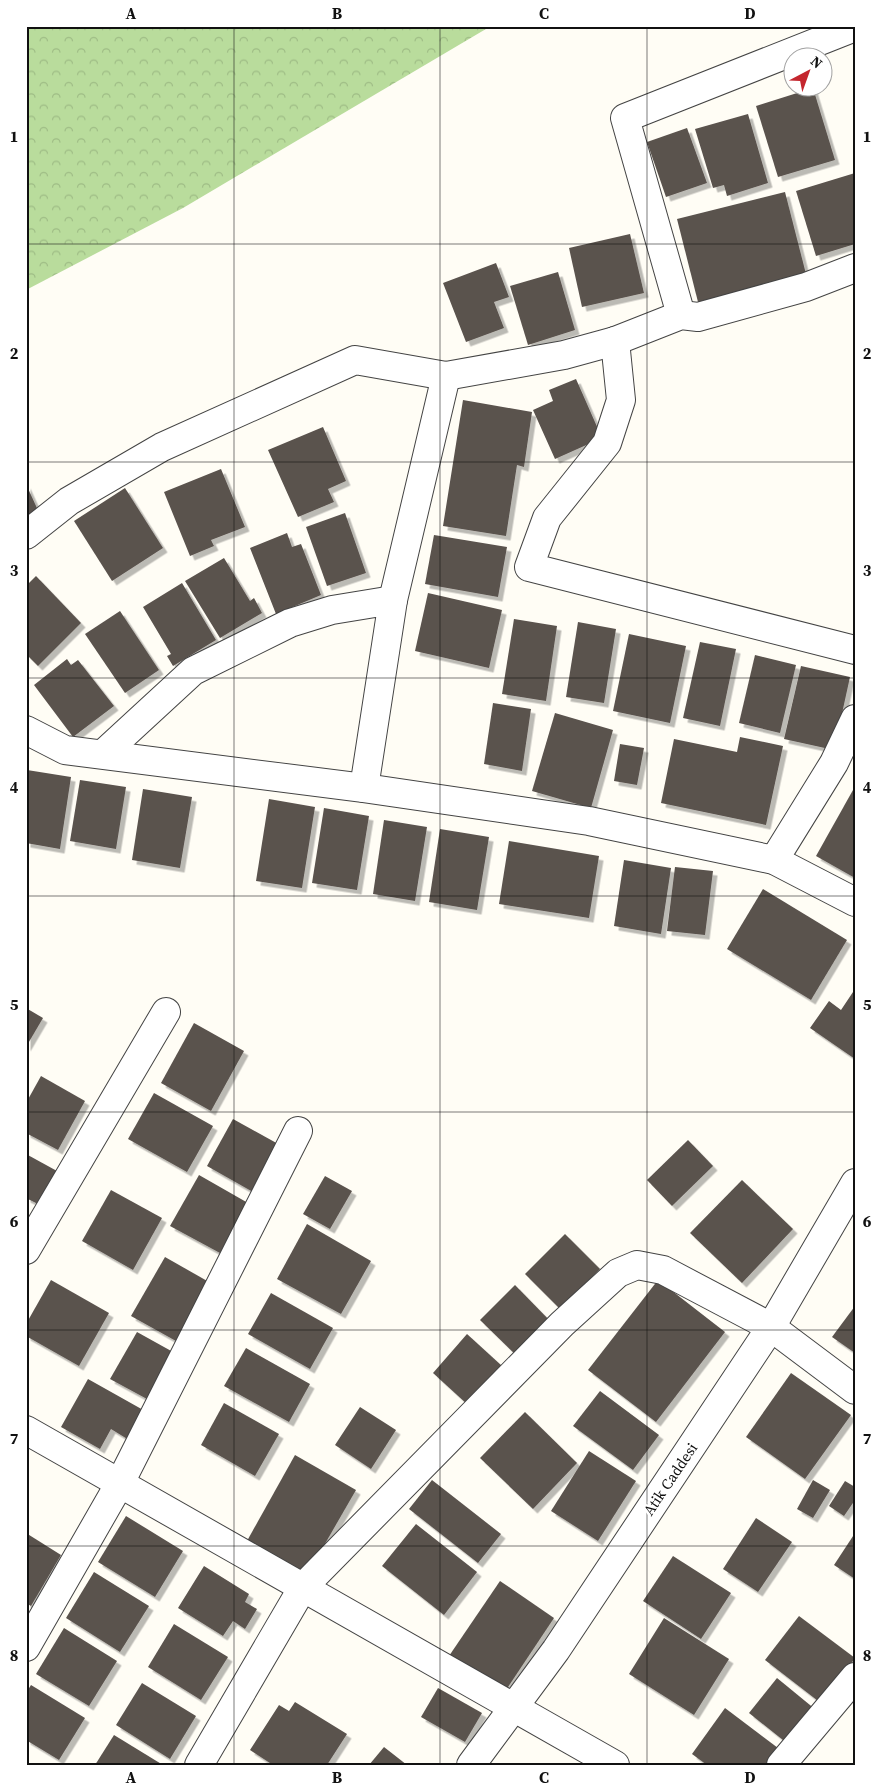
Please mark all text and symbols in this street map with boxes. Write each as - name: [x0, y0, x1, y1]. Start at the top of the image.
- text: A: [126, 2, 137, 24]
- text: B: [332, 2, 343, 24]
- text: C: [539, 2, 549, 24]
- text: D: [744, 2, 756, 24]
- north arrow: [784, 48, 834, 98]
- text: N: [806, 51, 827, 73]
- text: 1: [10, 125, 18, 147]
- text: 1: [863, 125, 871, 147]
- text: 2: [10, 342, 19, 364]
- text: 2: [863, 342, 872, 364]
- text: 3: [10, 559, 19, 581]
- text: 3: [863, 559, 872, 581]
- text: 4: [10, 776, 19, 798]
- text: 4: [863, 776, 872, 798]
- text: 5: [10, 993, 19, 1015]
- text: 5: [863, 993, 872, 1015]
- text: 6: [10, 1210, 19, 1232]
- text: 6: [863, 1210, 872, 1232]
- text: 7: [10, 1427, 19, 1449]
- text: 7: [863, 1427, 872, 1449]
- street label: Atik Caddesi: [638, 1439, 702, 1519]
- text: 8: [10, 1644, 18, 1666]
- text: 8: [863, 1644, 871, 1666]
- text: A: [126, 1766, 137, 1788]
- text: B: [332, 1766, 343, 1788]
- text: C: [539, 1766, 549, 1788]
- text: D: [744, 1766, 756, 1788]

